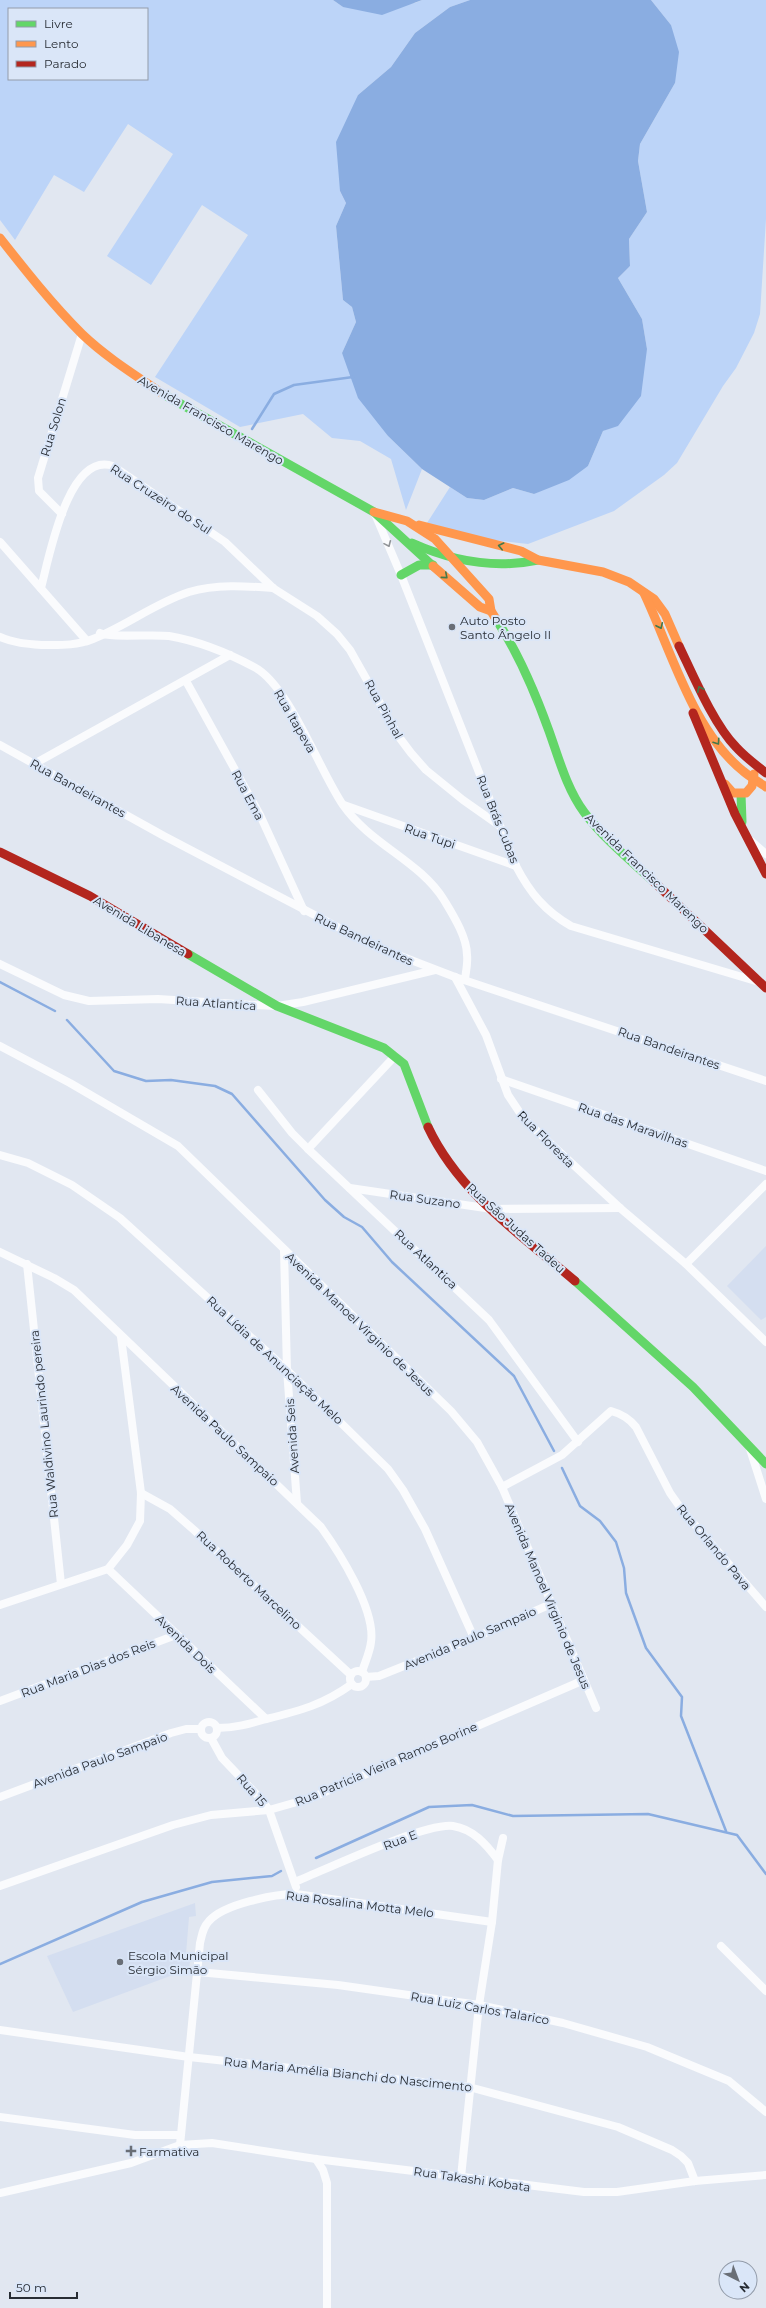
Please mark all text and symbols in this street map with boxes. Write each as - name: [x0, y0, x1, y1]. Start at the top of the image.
- legend: [8, 8, 148, 80]
- text: Livre: [44, 16, 73, 31]
- text: Lento: [44, 36, 79, 51]
- text: Parado: [44, 56, 87, 71]
- street label: Avenida Francisco Marengo: [135, 372, 287, 468]
- street label: Rua Solon: [37, 396, 69, 458]
- street label: Rua Cruzeiro do Sul: [108, 461, 214, 537]
- one-way arrow: [383, 540, 391, 547]
- one-way arrow: [498, 543, 505, 551]
- one-way arrow: [440, 571, 447, 578]
- place label: Auto Posto Santo Ângelo II: [460, 613, 551, 642]
- one-way arrow: [655, 621, 663, 629]
- marker: Auto Posto Santo Ângelo II: [447, 622, 457, 632]
- street label: Rua Pinhal: [362, 677, 406, 741]
- one-way arrow: [697, 685, 704, 693]
- street label: Rua Itapeva: [271, 687, 319, 755]
- one-way arrow: [712, 738, 720, 745]
- street label: Rua Bandeirantes: [28, 755, 129, 821]
- street label: Rua Ema: [229, 767, 267, 823]
- street label: Rua Brás Cubas: [473, 773, 523, 865]
- street label: Avenida Francisco Marengo: [582, 810, 712, 936]
- street label: Rua Tupi: [402, 820, 458, 852]
- street label: Avenida Libanesa: [91, 892, 189, 960]
- street label: Rua Bandeirantes: [312, 910, 416, 968]
- street label: Rua Atlantica: [175, 993, 257, 1013]
- street label: Rua Bandeirantes: [616, 1023, 722, 1073]
- street label: Rua das Maravilhas: [576, 1099, 690, 1151]
- street label: Rua Floresta: [514, 1107, 578, 1171]
- street label: Rua São Judas Tadeu: [464, 1180, 568, 1276]
- street label: Rua Suzano: [389, 1187, 461, 1211]
- street label: Rua Atlantica: [391, 1226, 461, 1292]
- street label: Avenida Manoel Virginio de Jesus: [283, 1249, 437, 1399]
- street label: Rua Lídia de Anunciação Melo: [204, 1293, 346, 1427]
- street label: Rua Waldivino Laurindo pereira: [27, 1329, 61, 1519]
- street label: Avenida Paulo Sampaio: [168, 1381, 282, 1489]
- street label: Avenida Seis: [282, 1398, 302, 1474]
- street label: Avenida Manoel Virginio de Jesus: [502, 1501, 594, 1691]
- street label: Rua Orlando Pava: [674, 1501, 754, 1593]
- street label: Rua Roberto Marcelino: [193, 1527, 305, 1633]
- street label: Avenida Paulo Sampaio: [402, 1603, 538, 1673]
- street label: Avenida Dois: [153, 1611, 219, 1677]
- street label: Rua Maria Dias dos Reis: [19, 1635, 157, 1701]
- street label: Rua Patricia Vieira Ramos Borine: [293, 1719, 479, 1809]
- street label: Avenida Paulo Sampaio: [31, 1729, 169, 1791]
- street label: Rua 15: [234, 1771, 270, 1809]
- street label: Rua E: [381, 1827, 419, 1853]
- street label: Rua Rosalina Motta Melo: [285, 1887, 435, 1921]
- place label: Escola Municipal Sérgio Simão: [128, 1948, 229, 1977]
- marker: Escola Municipal Sérgio Simão: [115, 1957, 125, 1967]
- street label: Rua Luiz Carlos Talarico: [409, 1988, 551, 2028]
- street label: Rua Maria Amélia Bianchi do Nascimento: [223, 2054, 473, 2094]
- place label: Farmativa: [139, 2144, 199, 2159]
- marker: Farmativa: [126, 2146, 136, 2156]
- street label: Rua Takashi Kobata: [413, 2163, 531, 2195]
- north arrow: [718, 2260, 758, 2300]
- scale bar: [10, 2274, 77, 2300]
- text: N: [737, 2279, 753, 2296]
- text: 50 m: [16, 2280, 47, 2295]

